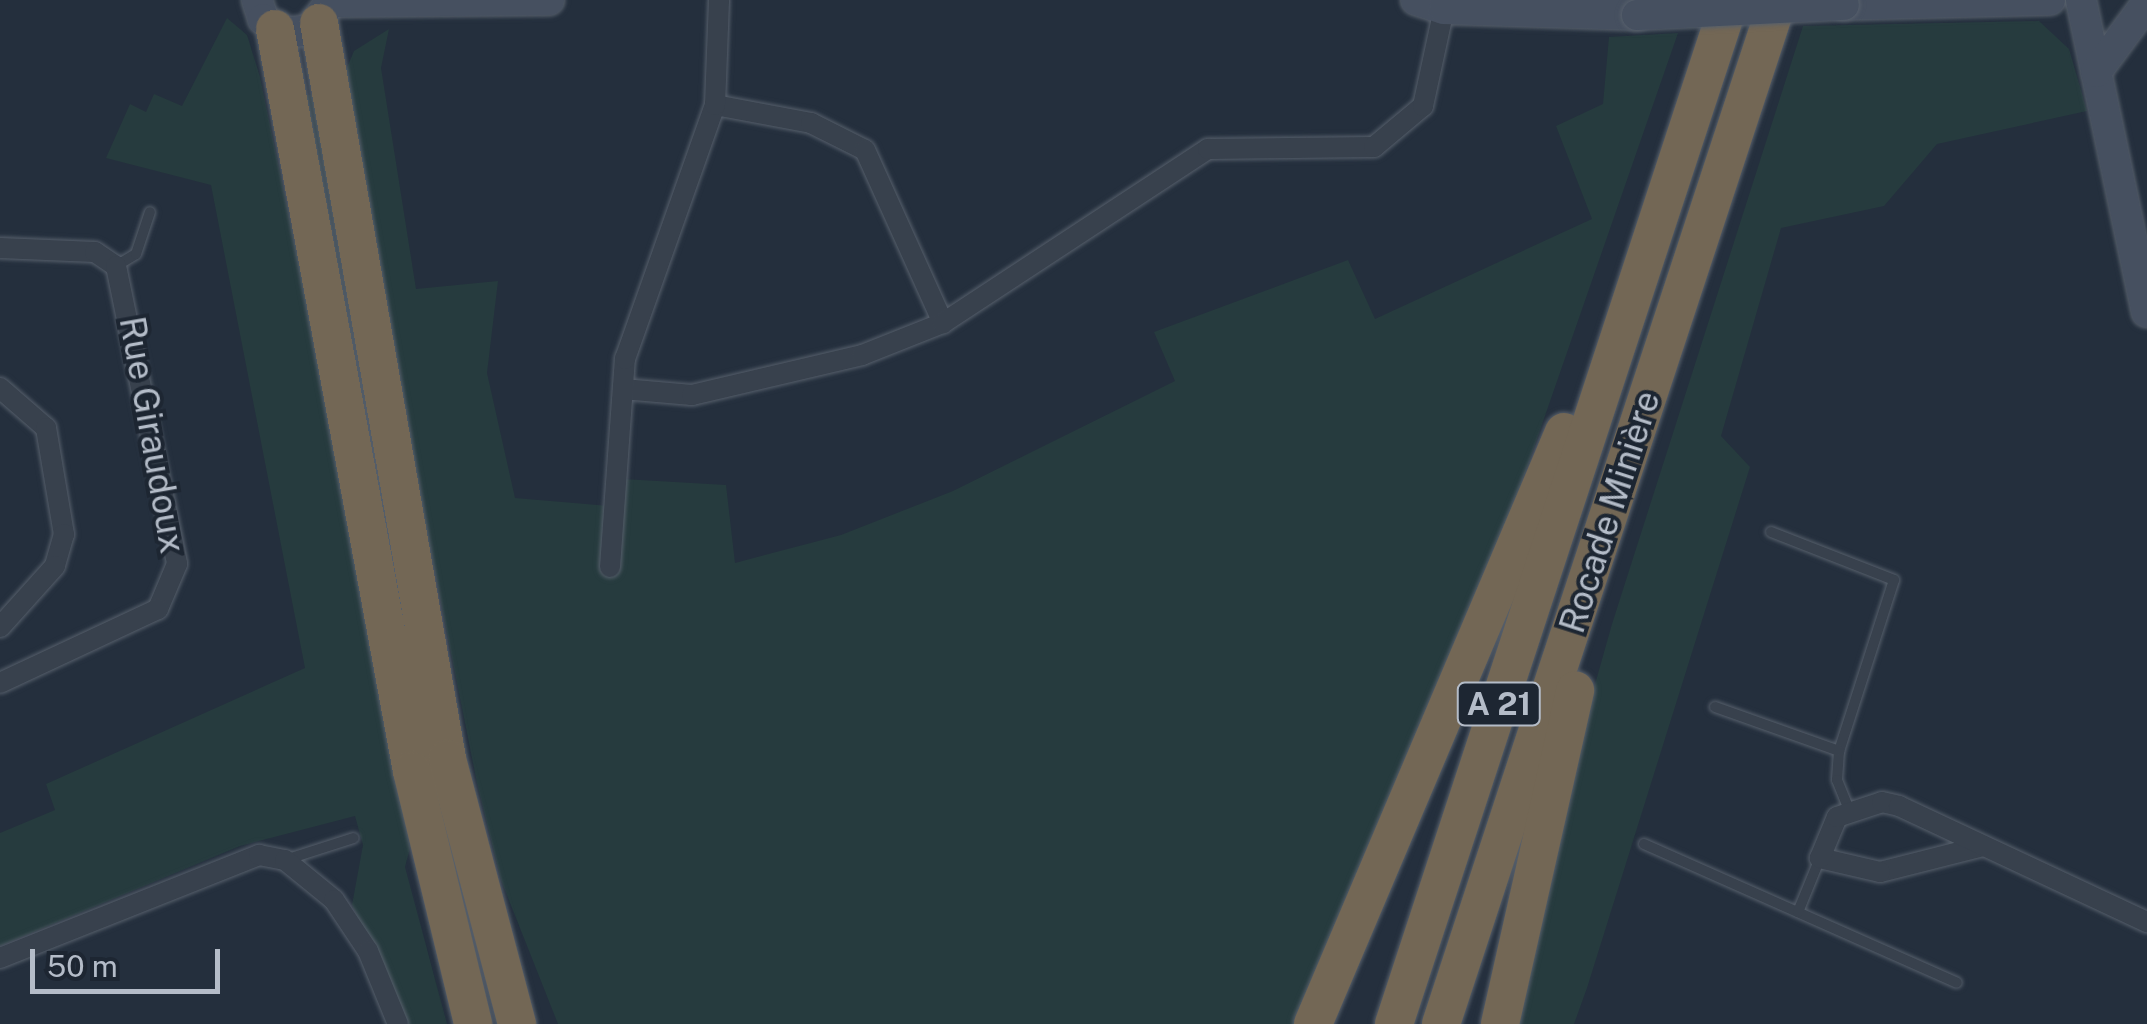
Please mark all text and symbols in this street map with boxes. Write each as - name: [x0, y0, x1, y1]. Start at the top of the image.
- street label: Rue Giraudoux: [110, 313, 194, 557]
- street label: Rocade Minière: [1551, 386, 1669, 638]
- road number: A 21: [1456, 677, 1542, 731]
- scale bar: [35, 929, 225, 991]
- text: 50 m: [47, 948, 118, 984]

